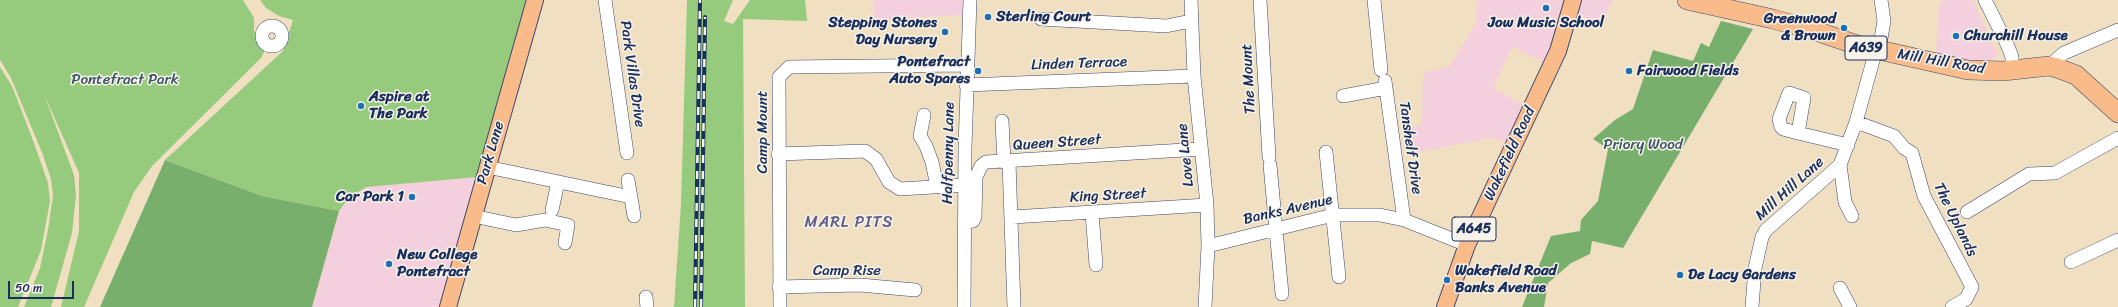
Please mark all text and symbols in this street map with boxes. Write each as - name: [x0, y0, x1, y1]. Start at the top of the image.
- marker: Jow Music School: [1541, 3, 1551, 13]
- place label: Sterling Court: [996, 8, 1092, 26]
- place label: Greenwood & Brown: [1764, 10, 1836, 45]
- marker: Sterling Court: [983, 12, 993, 22]
- place label: Stepping Stones Day Nursery: [828, 14, 937, 49]
- place label: Jow Music School: [1488, 14, 1604, 32]
- street label: Park Villas Drive: [616, 19, 648, 129]
- marker: Greenwood & Brown: [1839, 23, 1849, 33]
- marker: Stepping Stones Day Nursery: [940, 27, 950, 37]
- place label: Churchill House: [1964, 27, 2068, 45]
- marker: Churchill House: [1951, 31, 1961, 41]
- road number: A639: [1845, 36, 1887, 60]
- street label: The Mount: [1238, 43, 1260, 115]
- street label: Mill Hill Road: [1896, 45, 1986, 79]
- place label: Pontefract Auto Spares: [889, 53, 970, 88]
- street label: Linden Terrace: [1031, 53, 1127, 75]
- place label: Fairwood Fields: [1637, 62, 1739, 80]
- marker: Pontefract Auto Spares: [973, 66, 983, 76]
- marker: Fairwood Fields: [1624, 66, 1634, 76]
- park label: Pontefract Park: [71, 71, 179, 89]
- place label: Aspire at The Park: [369, 88, 430, 123]
- street label: Camp Mount: [754, 91, 772, 173]
- street label: Tanshelf Drive: [1395, 100, 1425, 196]
- marker: Aspire at The Park: [356, 101, 366, 111]
- street label: Halfpenny Lane: [939, 102, 959, 204]
- street label: Wakefield Road: [1480, 104, 1540, 204]
- street label: Park Lane: [473, 119, 509, 187]
- street label: Love Lane: [1174, 123, 1198, 187]
- street label: Queen Street: [1012, 131, 1102, 155]
- park label: Priory Wood: [1603, 136, 1683, 154]
- street label: Mill Hill Lane: [1752, 153, 1828, 225]
- street label: The Uplands: [1929, 180, 1981, 260]
- street label: King Street: [1069, 185, 1147, 207]
- place label: Car Park 1: [336, 188, 404, 206]
- street label: Banks Avenue: [1242, 191, 1334, 229]
- marker: Car Park 1: [407, 192, 417, 202]
- district label: MARL PITS: [806, 213, 892, 233]
- road number: A645: [1452, 217, 1496, 241]
- place label: New College Pontefract: [397, 246, 477, 281]
- marker: New College Pontefract: [384, 259, 394, 269]
- street label: Camp Rise: [813, 262, 881, 280]
- place label: Wakefield Road Banks Avenue: [1455, 262, 1556, 297]
- place label: De Lacy Gardens: [1688, 266, 1796, 284]
- marker: De Lacy Gardens: [1675, 270, 1685, 280]
- scale bar: [10, 273, 76, 299]
- marker: Wakefield Road Banks Avenue: [1442, 275, 1452, 285]
- text: 50 m: [15, 277, 42, 299]

